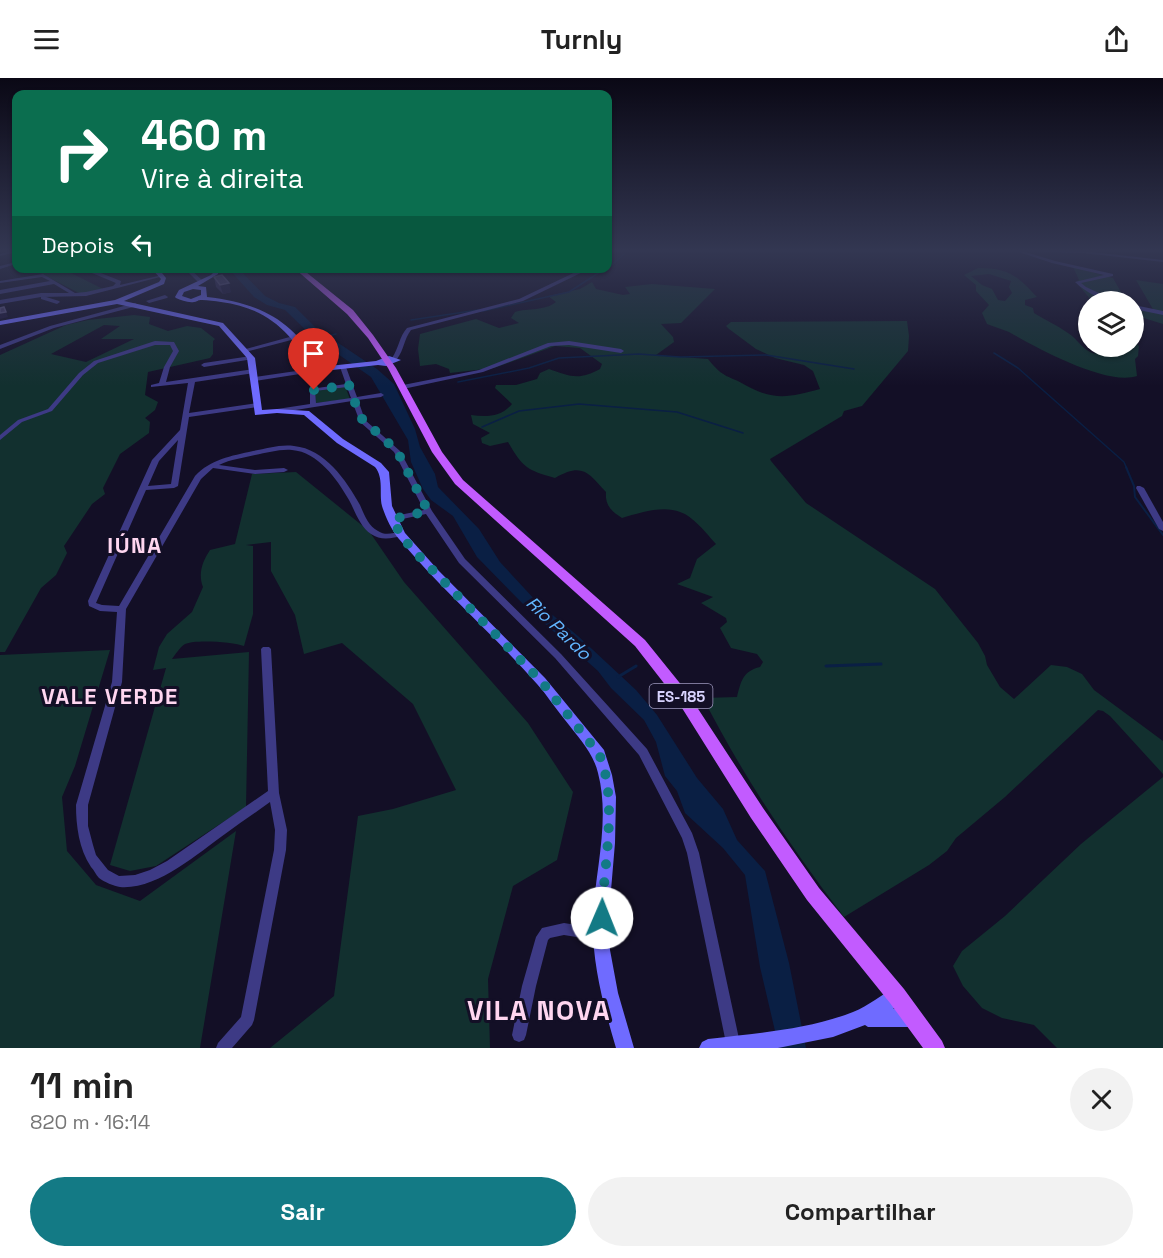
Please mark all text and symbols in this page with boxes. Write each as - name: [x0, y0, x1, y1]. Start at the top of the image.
- text: Turnly: [541, 22, 622, 57]
- icon: menu: [30, 23, 63, 56]
- icon: share: [1100, 23, 1133, 56]
- text: 460 m: [141, 109, 267, 162]
- icon: right: [42, 114, 120, 192]
- text: Vire à direita: [141, 161, 304, 196]
- icon: left: [126, 228, 159, 261]
- text: Depois: [42, 231, 114, 259]
- map controls: [1078, 291, 1144, 357]
- button: layers: [1078, 291, 1144, 357]
- pin: [288, 328, 339, 390]
- icon: arrive: [297, 337, 330, 370]
- district label: IÚNA: [107, 531, 163, 559]
- water label: Rio Pardo: [522, 591, 597, 665]
- district label: VALE VERDE: [41, 682, 179, 710]
- road number: ES-185: [650, 684, 712, 708]
- position arrow: [570, 886, 634, 950]
- district label: VILA NOVA: [467, 993, 611, 1028]
- text: 11 min: [30, 1063, 134, 1109]
- button: close: [1070, 1068, 1133, 1131]
- text: 820 m · 16:14: [30, 1109, 150, 1135]
- button: Sair: [30, 1177, 576, 1246]
- button: Compartilhar: [588, 1177, 1133, 1246]

